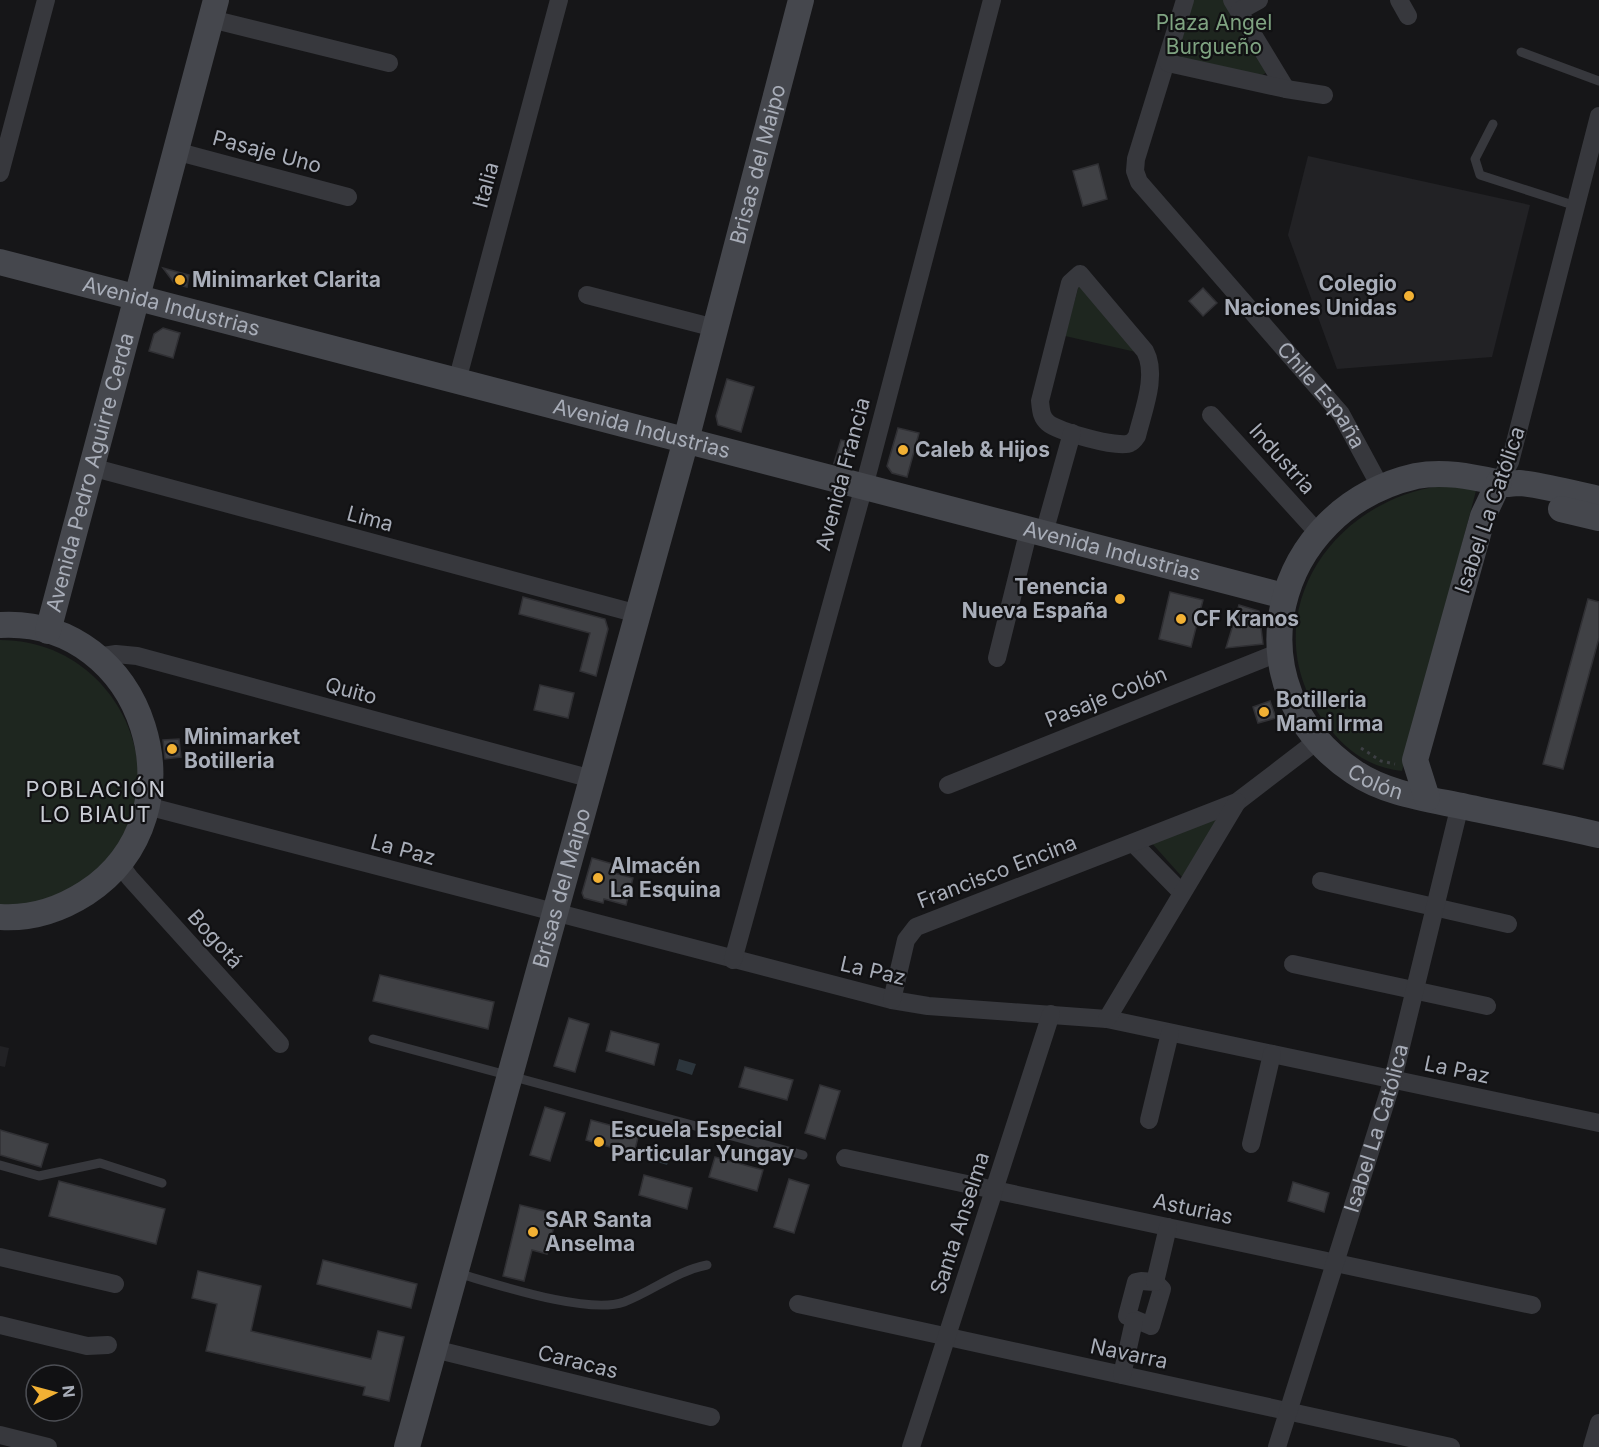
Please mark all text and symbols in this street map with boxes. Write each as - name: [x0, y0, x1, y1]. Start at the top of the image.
- park label: Plaza Angel Burgueño: [1156, 10, 1272, 59]
- street label: Brisas del Maipo: [725, 81, 790, 247]
- street label: Pasaje Uno: [210, 125, 324, 178]
- street label: Italia: [467, 159, 504, 211]
- place label: Minimarket Clarita: [192, 267, 381, 292]
- street label: Avenida Industrias: [80, 271, 263, 341]
- place label: Colegio Naciones Unidas: [1224, 271, 1397, 320]
- marker: Minimarket Clarita: [173, 273, 187, 287]
- marker: Colegio Naciones Unidas: [1402, 289, 1416, 303]
- street label: Avenida Pedro Aguirre Cerda: [41, 330, 139, 615]
- street label: Chile España: [1272, 337, 1370, 453]
- street label: Avenida Industrias: [550, 393, 733, 463]
- street label: Avenida Francia: [810, 395, 875, 553]
- street label: Industria: [1244, 418, 1321, 499]
- street label: Isabel La Católica: [1449, 423, 1530, 597]
- place label: Caleb & Hijos: [915, 437, 1050, 462]
- marker: Caleb & Hijos: [896, 443, 910, 457]
- street label: Lima: [344, 500, 396, 537]
- street label: Avenida Industrias: [1021, 516, 1204, 586]
- place label: Tenencia Nueva España: [962, 574, 1108, 623]
- marker: Tenencia Nueva España: [1113, 592, 1127, 606]
- place label: CF Kranos: [1193, 606, 1299, 631]
- marker: CF Kranos: [1174, 612, 1188, 626]
- street label: Pasaje Colón: [1041, 661, 1170, 732]
- street label: Quito: [322, 672, 380, 709]
- place label: Botilleria Mami Irma: [1276, 687, 1384, 736]
- marker: Botilleria Mami Irma: [1257, 705, 1271, 719]
- place label: Minimarket Botilleria: [184, 724, 300, 773]
- marker: Minimarket Botilleria: [165, 742, 179, 756]
- street label: Colón: [1343, 758, 1406, 805]
- district label: POBLACIÓN LO BIAUT: [25, 776, 167, 827]
- street label: Brisas del Maipo: [527, 805, 595, 970]
- street label: La Paz: [368, 829, 438, 870]
- street label: Francisco Encina: [914, 830, 1080, 913]
- place label: Almacén La Esquina: [610, 853, 721, 902]
- marker: Almacén La Esquina: [591, 871, 605, 885]
- street label: Bogotá: [182, 904, 248, 973]
- street label: La Paz: [838, 951, 908, 990]
- street label: Isabel La Católica: [1339, 1041, 1413, 1215]
- street label: La Paz: [1422, 1050, 1492, 1089]
- place label: Escuela Especial Particular Yungay: [611, 1117, 794, 1166]
- marker: Escuela Especial Particular Yungay: [592, 1135, 606, 1149]
- street label: Santa Anselma: [925, 1149, 994, 1297]
- street label: Asturias: [1151, 1188, 1235, 1229]
- place label: SAR Santa Anselma: [545, 1207, 652, 1256]
- marker: SAR Santa Anselma: [526, 1225, 540, 1239]
- street label: Navarra: [1088, 1333, 1170, 1374]
- street label: Caracas: [535, 1339, 621, 1384]
- north arrow: [24, 1363, 84, 1423]
- text: N: [58, 1384, 80, 1399]

